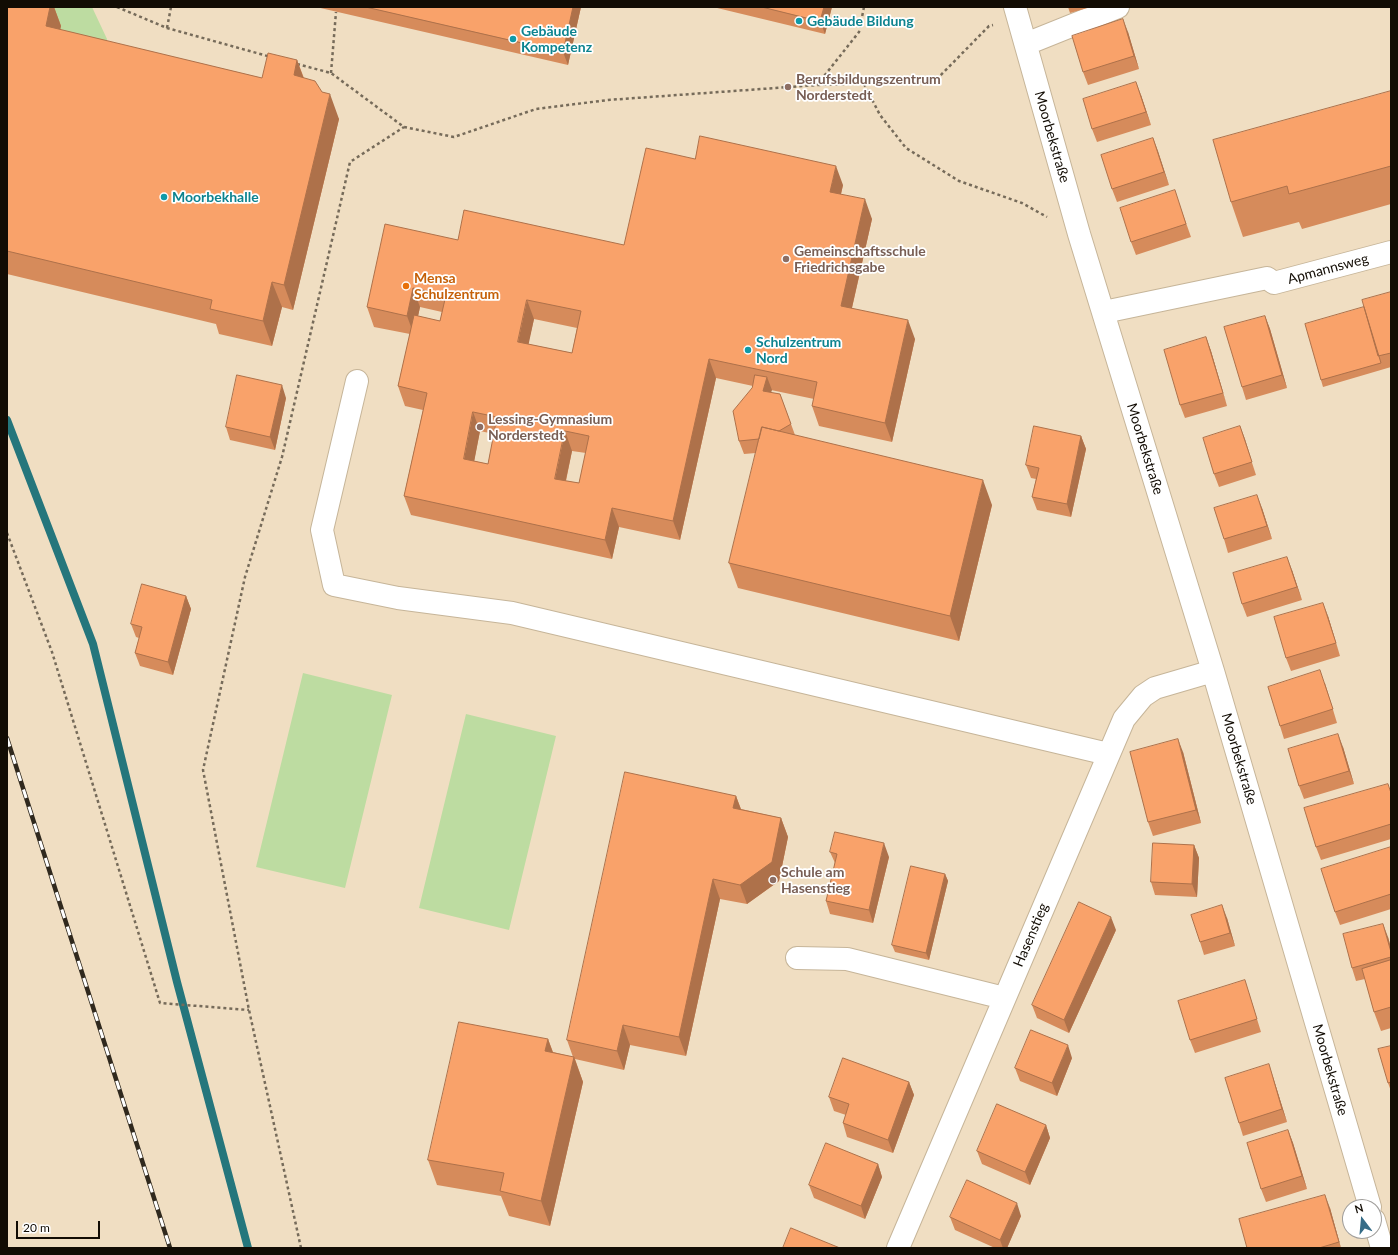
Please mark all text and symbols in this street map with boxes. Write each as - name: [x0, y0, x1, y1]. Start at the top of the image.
- place label: Gebäude Bildung: [807, 13, 914, 29]
- marker: Gebäude Bildung: [794, 16, 804, 26]
- place label: Gebäude Kompetenz: [521, 23, 592, 56]
- marker: Gebäude Kompetenz: [508, 34, 518, 44]
- place label: Berufsbildungszentrum Norderstedt: [796, 71, 941, 104]
- marker: Berufsbildungszentrum Norderstedt: [783, 82, 793, 92]
- street label: Moorbekstraße: [1031, 89, 1073, 185]
- place label: Moorbekhalle: [172, 189, 259, 205]
- marker: Moorbekhalle: [159, 192, 169, 202]
- place label: Gemeinschaftsschule Friedrichsgabe: [794, 243, 926, 276]
- street label: Apmannsweg: [1286, 250, 1370, 288]
- marker: Gemeinschaftsschule Friedrichsgabe: [781, 254, 791, 264]
- place label: Mensa Schulzentrum: [414, 270, 499, 302]
- marker: Mensa Schulzentrum: [401, 281, 411, 291]
- place label: Schulzentrum Nord: [756, 334, 841, 366]
- marker: Schulzentrum Nord: [743, 345, 753, 355]
- street label: Moorbekstraße: [1123, 401, 1167, 497]
- place label: Lessing-Gymnasium Norderstedt: [488, 411, 612, 444]
- marker: Lessing-Gymnasium Norderstedt: [475, 422, 485, 432]
- street label: Moorbekstraße: [1218, 711, 1260, 807]
- place label: Schule am Hasenstieg: [781, 864, 850, 896]
- marker: Schule am Hasenstieg: [768, 875, 778, 885]
- street label: Hasenstieg: [1010, 900, 1052, 970]
- street label: Moorbekstraße: [1309, 1022, 1351, 1118]
- north arrow: [1342, 1199, 1382, 1239]
- text: N: [1353, 1201, 1365, 1215]
- scale bar: [18, 1213, 102, 1239]
- text: 20 m: [23, 1220, 50, 1235]

